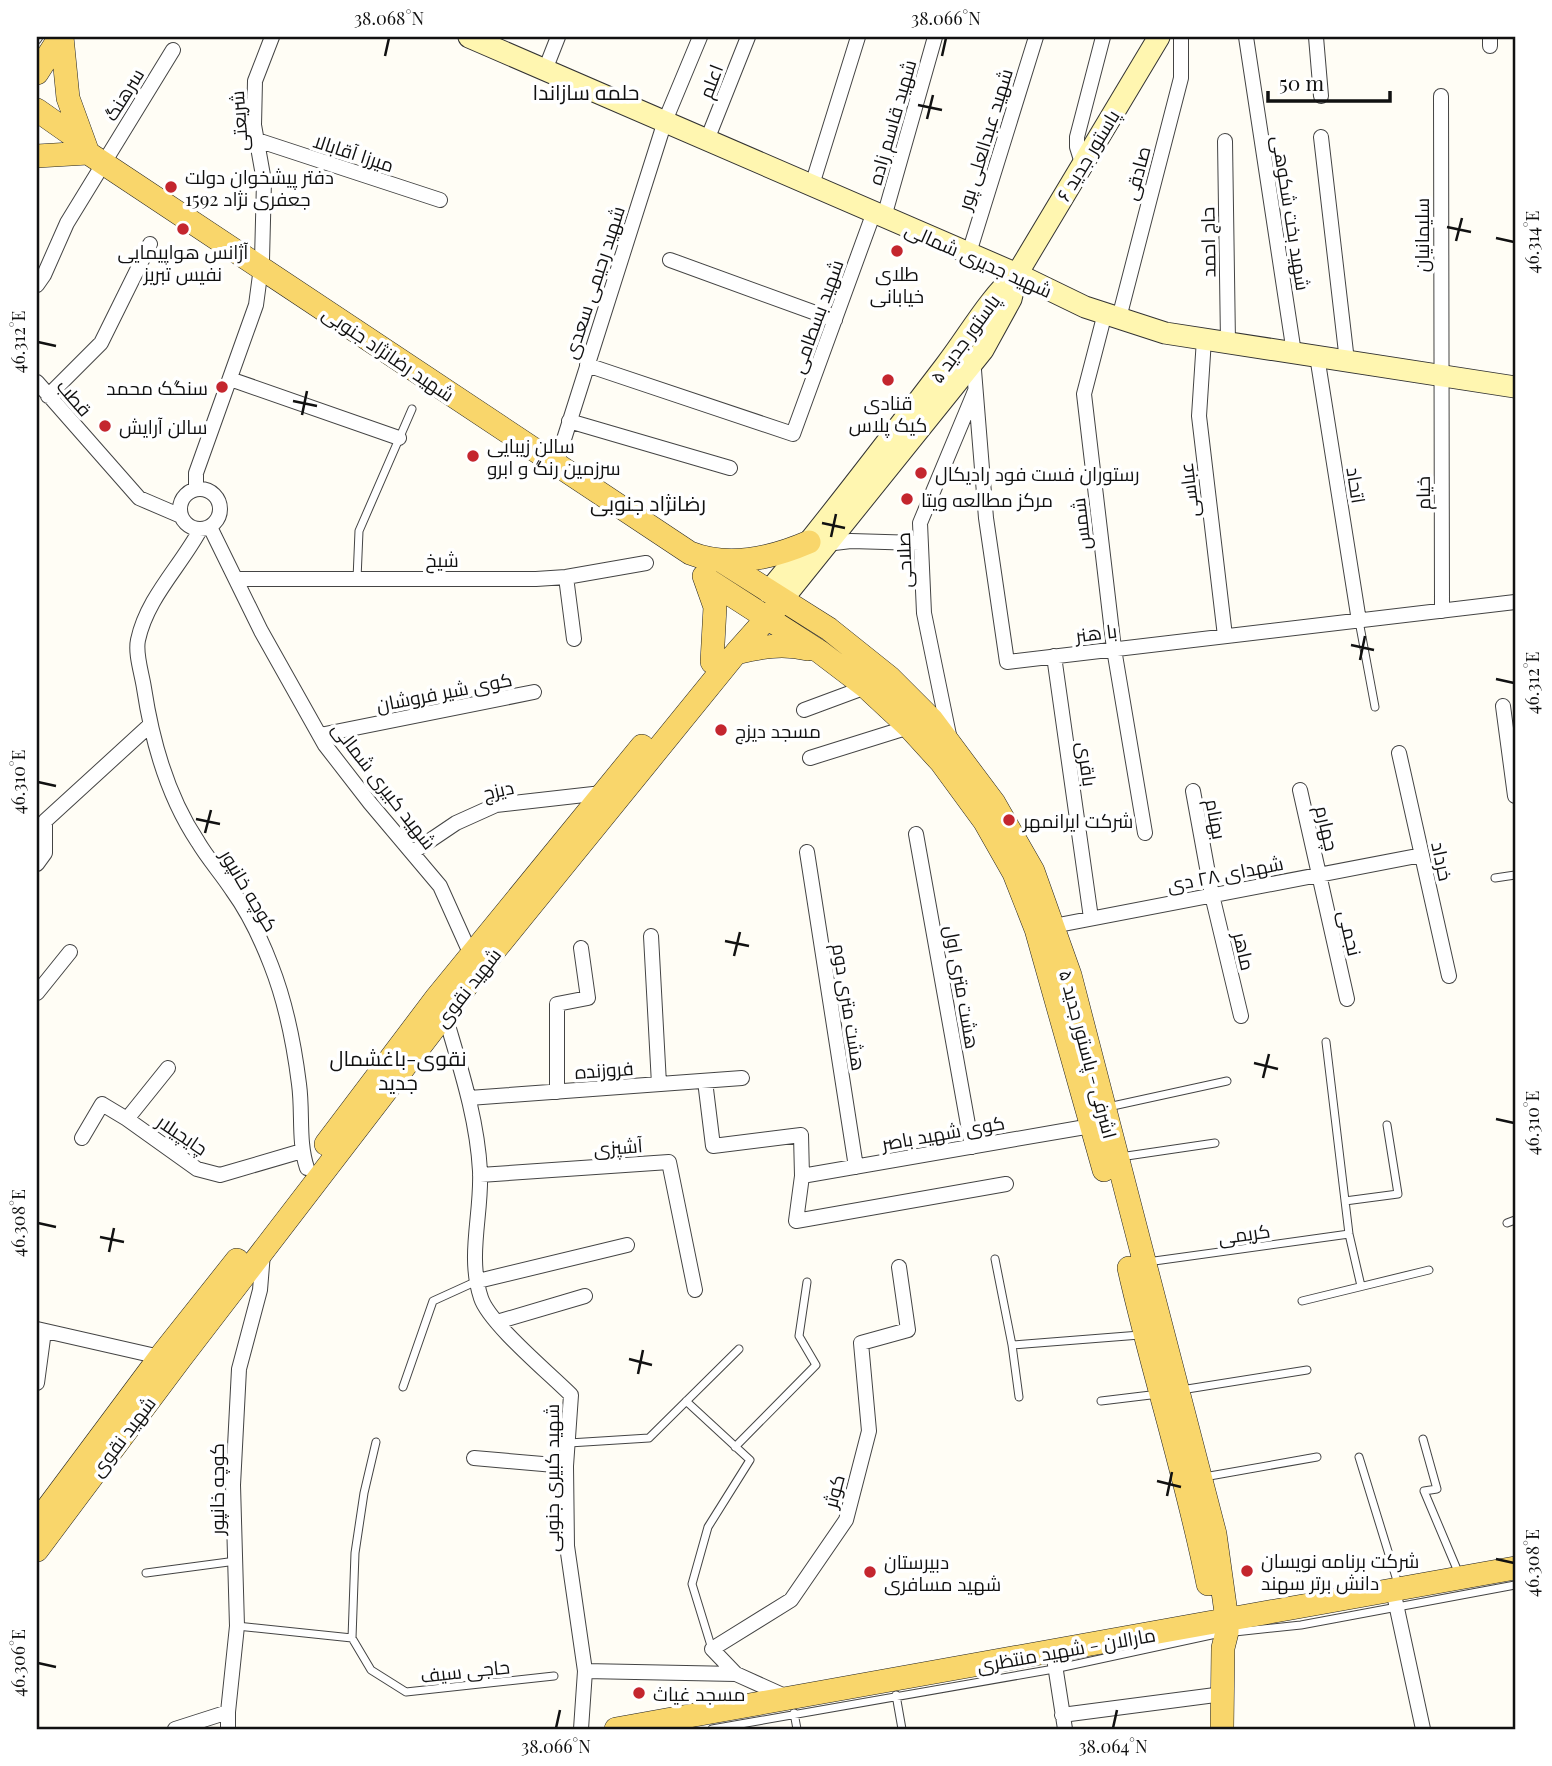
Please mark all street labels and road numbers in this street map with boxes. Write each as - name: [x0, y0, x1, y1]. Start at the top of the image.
- street label: شهید قاسم زاده: [861, 56, 923, 188]
- street label: اعلم: [692, 60, 730, 103]
- street label: سرهنگ: [97, 63, 149, 125]
- street label: شهید عبدالعلی پور: [950, 65, 1019, 214]
- street label: شریعتی: [223, 90, 253, 152]
- street label: پاستور جدید ۶: [1049, 104, 1125, 206]
- street label: میرزا آقابالا: [310, 127, 398, 177]
- street label: شهید بخت شکوهی: [1267, 134, 1317, 292]
- street label: صادقی: [1116, 143, 1156, 203]
- street label: سلیمانیان: [1408, 198, 1434, 272]
- street label: شهید رحیمی سعدی: [556, 202, 630, 362]
- street label: حاج احمد: [1193, 206, 1223, 278]
- street label: شهید جدیری شمالی: [901, 215, 1057, 303]
- street label: شهید بسطامی: [783, 256, 849, 376]
- street label: پاستور جدید ۵: [923, 288, 1006, 388]
- street label: شهید رضانژاد جنوبی: [318, 299, 460, 407]
- street label: قطب: [52, 373, 98, 421]
- street label: عباسی: [1172, 461, 1204, 519]
- street label: اتحاد: [1341, 465, 1373, 505]
- street label: خیام: [1409, 476, 1437, 510]
- street label: شمس: [1064, 496, 1096, 552]
- street label: صلاحی: [889, 532, 917, 588]
- street label: شیخ: [425, 546, 459, 574]
- street label: با هنر: [1073, 617, 1118, 648]
- street label: کوی شیر فروشان: [374, 665, 514, 717]
- street label: شهید کبیری شمالی: [327, 716, 443, 854]
- street label: باقری: [1072, 740, 1104, 788]
- street label: دیزج: [480, 773, 516, 807]
- street label: بهنام: [1198, 797, 1234, 842]
- street label: چهارم: [1308, 803, 1346, 854]
- street label: خرداد: [1426, 839, 1460, 883]
- street label: کوچه خانپور: [214, 843, 285, 937]
- street label: شهدای ۲۸ دی: [1165, 849, 1285, 897]
- street label: نجمی: [1333, 908, 1369, 958]
- street label: هشت متری اول: [939, 923, 987, 1051]
- street label: ماهر: [1228, 928, 1262, 973]
- street label: شهید نقوی: [428, 942, 506, 1032]
- street label: هشت متری دوم: [825, 942, 873, 1073]
- street label: اشرفی - پاستور جدید ۵: [1053, 967, 1124, 1141]
- street label: فروزنده: [574, 1054, 634, 1084]
- street label: چایچیلار: [151, 1107, 213, 1161]
- street label: کوی شهید باصر: [878, 1108, 1007, 1156]
- street label: آشپزی: [593, 1131, 643, 1162]
- street label: کریمی: [1216, 1216, 1272, 1250]
- street label: شهید نقوی: [83, 1391, 161, 1481]
- street label: شهید کبیری جنوبی: [538, 1404, 564, 1552]
- street label: کوچه خانپور: [203, 1443, 230, 1536]
- street label: کوثر: [816, 1471, 850, 1512]
- street label: مارالان - شهید منتظری: [975, 1620, 1157, 1678]
- street label: حاجی سیف: [419, 1652, 511, 1688]

